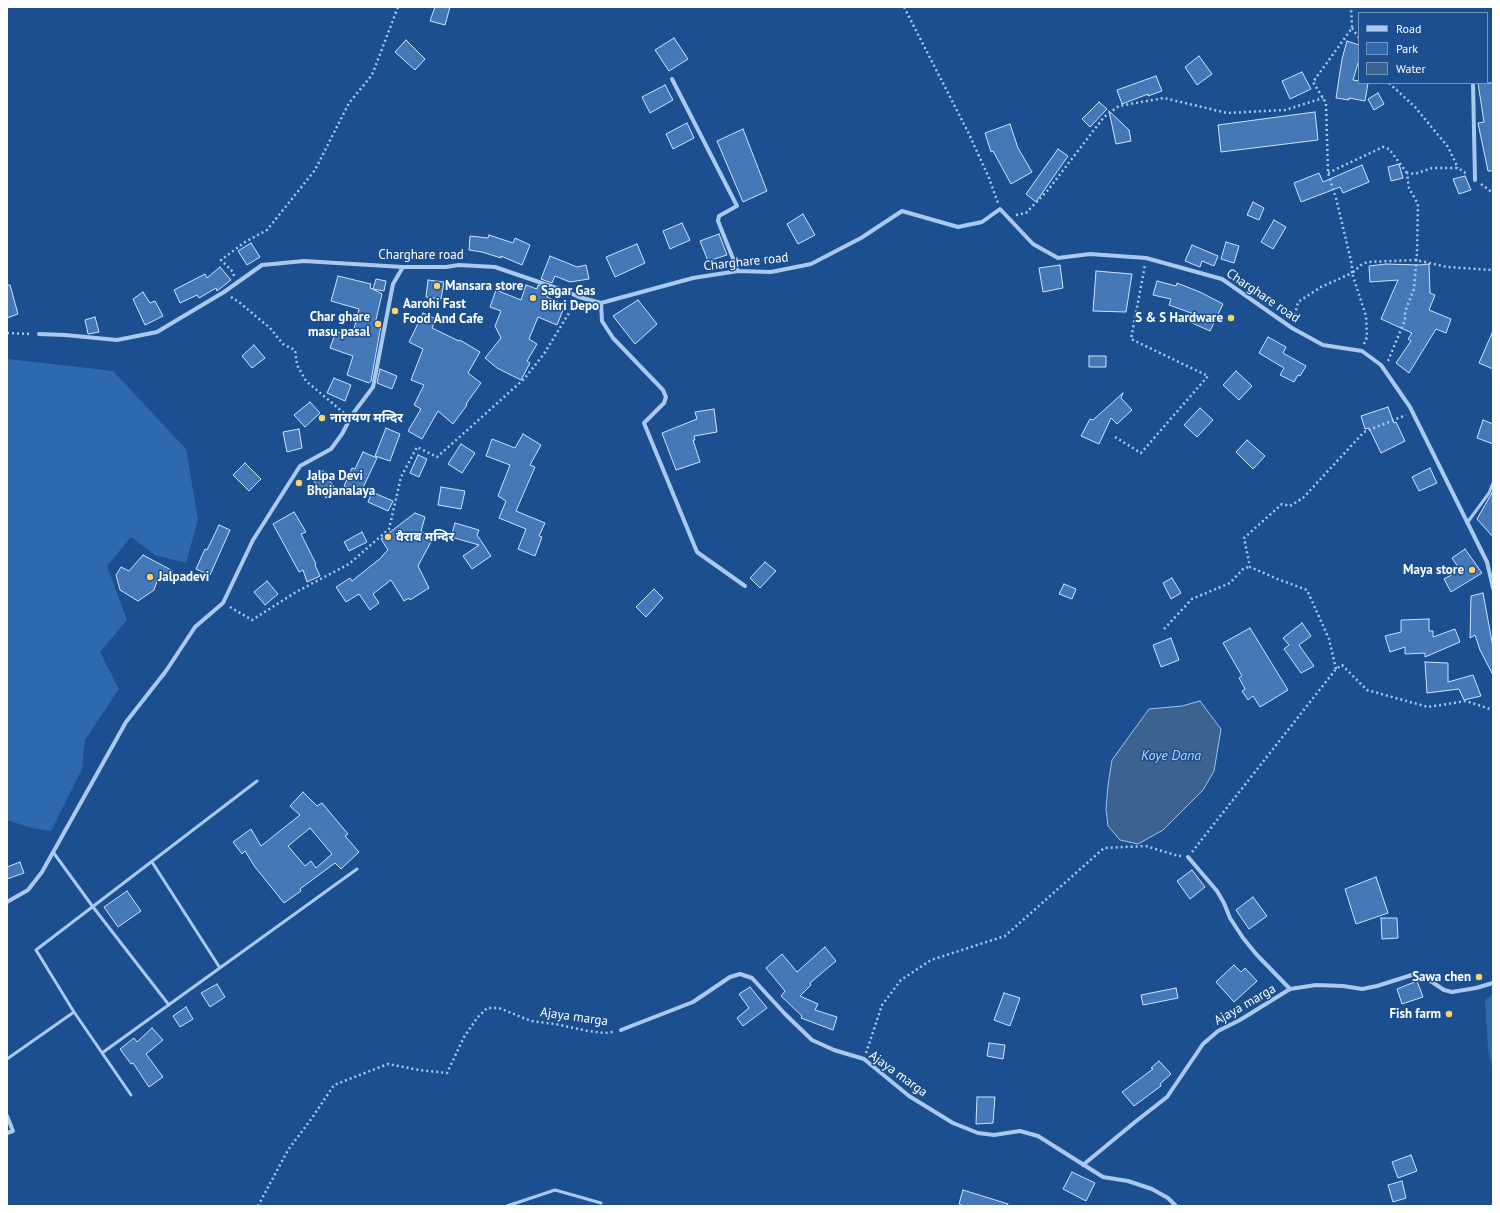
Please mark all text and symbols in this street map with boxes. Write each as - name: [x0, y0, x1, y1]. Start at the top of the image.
- legend: [1358, 12, 1488, 84]
- text: Road: [1396, 21, 1421, 36]
- text: Park: [1396, 41, 1418, 56]
- text: Water: [1396, 61, 1426, 76]
- street label: Charghare road: [378, 247, 464, 263]
- street label: Charghare road: [703, 250, 789, 274]
- street label: Charghare road: [1223, 266, 1303, 326]
- place label: Mansara store: [445, 278, 523, 294]
- marker: Mansara store: [432, 281, 442, 291]
- place label: Sagar Gas Bikri Depo: [541, 283, 599, 314]
- marker: Sagar Gas Bikri Depo: [528, 293, 538, 303]
- place label: Aarohi Fast Food And Cafe: [403, 296, 483, 327]
- marker: Aarohi Fast Food And Cafe: [390, 306, 400, 316]
- place label: Char ghare masu pasal: [308, 309, 370, 340]
- place label: S & S Hardware: [1135, 310, 1223, 326]
- marker: S & S Hardware: [1226, 313, 1236, 323]
- marker: Char ghare masu pasal: [373, 319, 383, 329]
- place label: नारायण मन्दिर: [330, 410, 403, 426]
- marker: नारायण मन्दिर: [317, 413, 327, 423]
- place label: Jalpa Devi Bhojanalaya: [307, 468, 375, 499]
- marker: Jalpa Devi Bhojanalaya: [294, 478, 304, 488]
- place label: वैराब मन्दिर: [396, 529, 454, 545]
- marker: वैराब मन्दिर: [383, 532, 393, 542]
- place label: Maya store: [1403, 562, 1464, 578]
- marker: Maya store: [1467, 565, 1477, 575]
- place label: Jalpadevi: [158, 569, 209, 585]
- marker: Jalpadevi: [145, 572, 155, 582]
- water label: Koye Dana: [1141, 748, 1201, 764]
- place label: Sawa chen: [1412, 969, 1471, 985]
- marker: Sawa chen: [1474, 972, 1484, 982]
- street label: Ajaya marga: [1212, 981, 1278, 1029]
- street label: Ajaya marga: [539, 1005, 609, 1029]
- place label: Fish farm: [1389, 1006, 1441, 1022]
- marker: Fish farm: [1444, 1009, 1454, 1019]
- street label: Ajaya marga: [866, 1048, 930, 1100]

